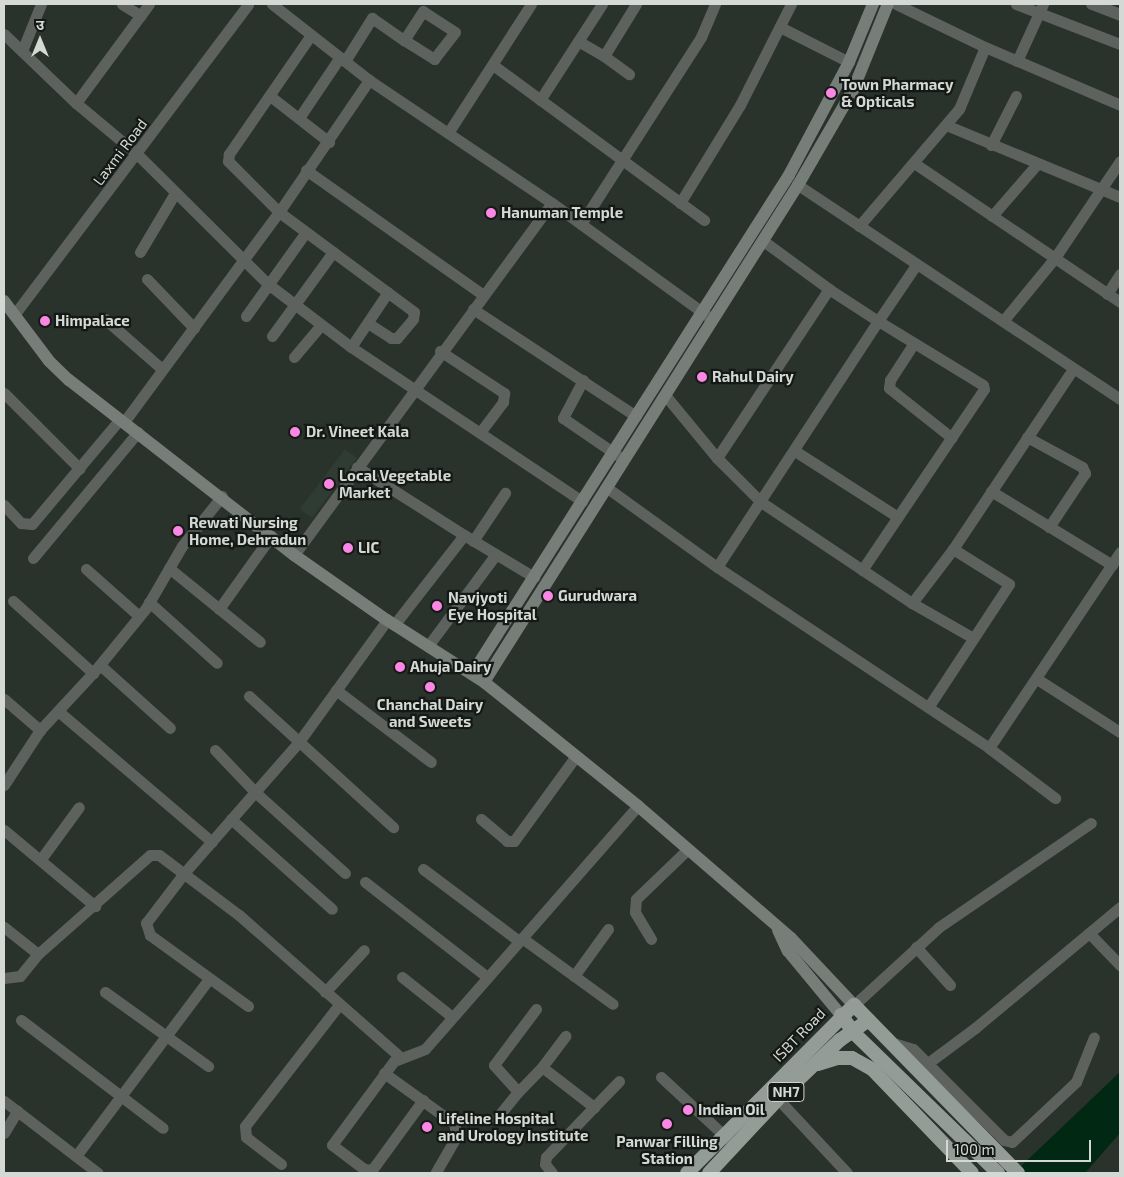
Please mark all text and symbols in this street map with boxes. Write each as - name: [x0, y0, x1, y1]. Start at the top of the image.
- north arrow: [15, 15, 65, 65]
- text: उ: [36, 16, 44, 33]
- place label: Town Pharmacy & Opticals: [841, 75, 953, 110]
- marker: Town Pharmacy & Opticals: [825, 87, 837, 99]
- street label: Laxmi Road: [89, 115, 151, 189]
- place label: Hanuman Temple: [501, 204, 623, 222]
- marker: Hanuman Temple: [485, 207, 497, 219]
- place label: Himpalace: [55, 312, 130, 330]
- marker: Himpalace: [39, 315, 51, 327]
- place label: Rahul Dairy: [712, 368, 794, 386]
- marker: Rahul Dairy: [696, 371, 708, 383]
- place label: Dr. Vineet Kala: [306, 423, 409, 441]
- marker: Dr. Vineet Kala: [288, 425, 302, 439]
- place label: Local Vegetable Market: [339, 466, 452, 501]
- marker: Local Vegetable Market: [323, 478, 335, 490]
- place label: Rewati Nursing Home, Dehradun: [189, 513, 306, 548]
- marker: Rewati Nursing Home, Dehradun: [171, 524, 185, 538]
- place label: LIC: [358, 539, 379, 557]
- marker: LIC: [342, 542, 354, 554]
- place label: Gurudwara: [558, 587, 637, 605]
- place label: Navjyoti Eye Hospital: [448, 588, 537, 623]
- marker: Gurudwara: [542, 590, 554, 602]
- marker: Navjyoti Eye Hospital: [430, 599, 444, 613]
- place label: Ahuja Dairy: [410, 658, 491, 676]
- marker: Ahuja Dairy: [394, 661, 406, 673]
- marker: Chanchal Dairy and Sweets: [424, 681, 436, 693]
- place label: Chanchal Dairy and Sweets: [377, 695, 483, 730]
- street label: ISBT Road: [769, 1004, 829, 1066]
- road number: NH7: [767, 1080, 805, 1104]
- place label: Indian Oil: [698, 1101, 765, 1119]
- marker: Indian Oil: [682, 1104, 694, 1116]
- place label: Lifeline Hospital and Urology Institute: [438, 1109, 589, 1144]
- marker: Panwar Filling Station: [661, 1118, 673, 1130]
- marker: Lifeline Hospital and Urology Institute: [420, 1120, 434, 1134]
- scale bar: [949, 1130, 1094, 1162]
- place label: Panwar Filling Station: [616, 1132, 718, 1167]
- text: 100 m: [954, 1140, 995, 1158]

